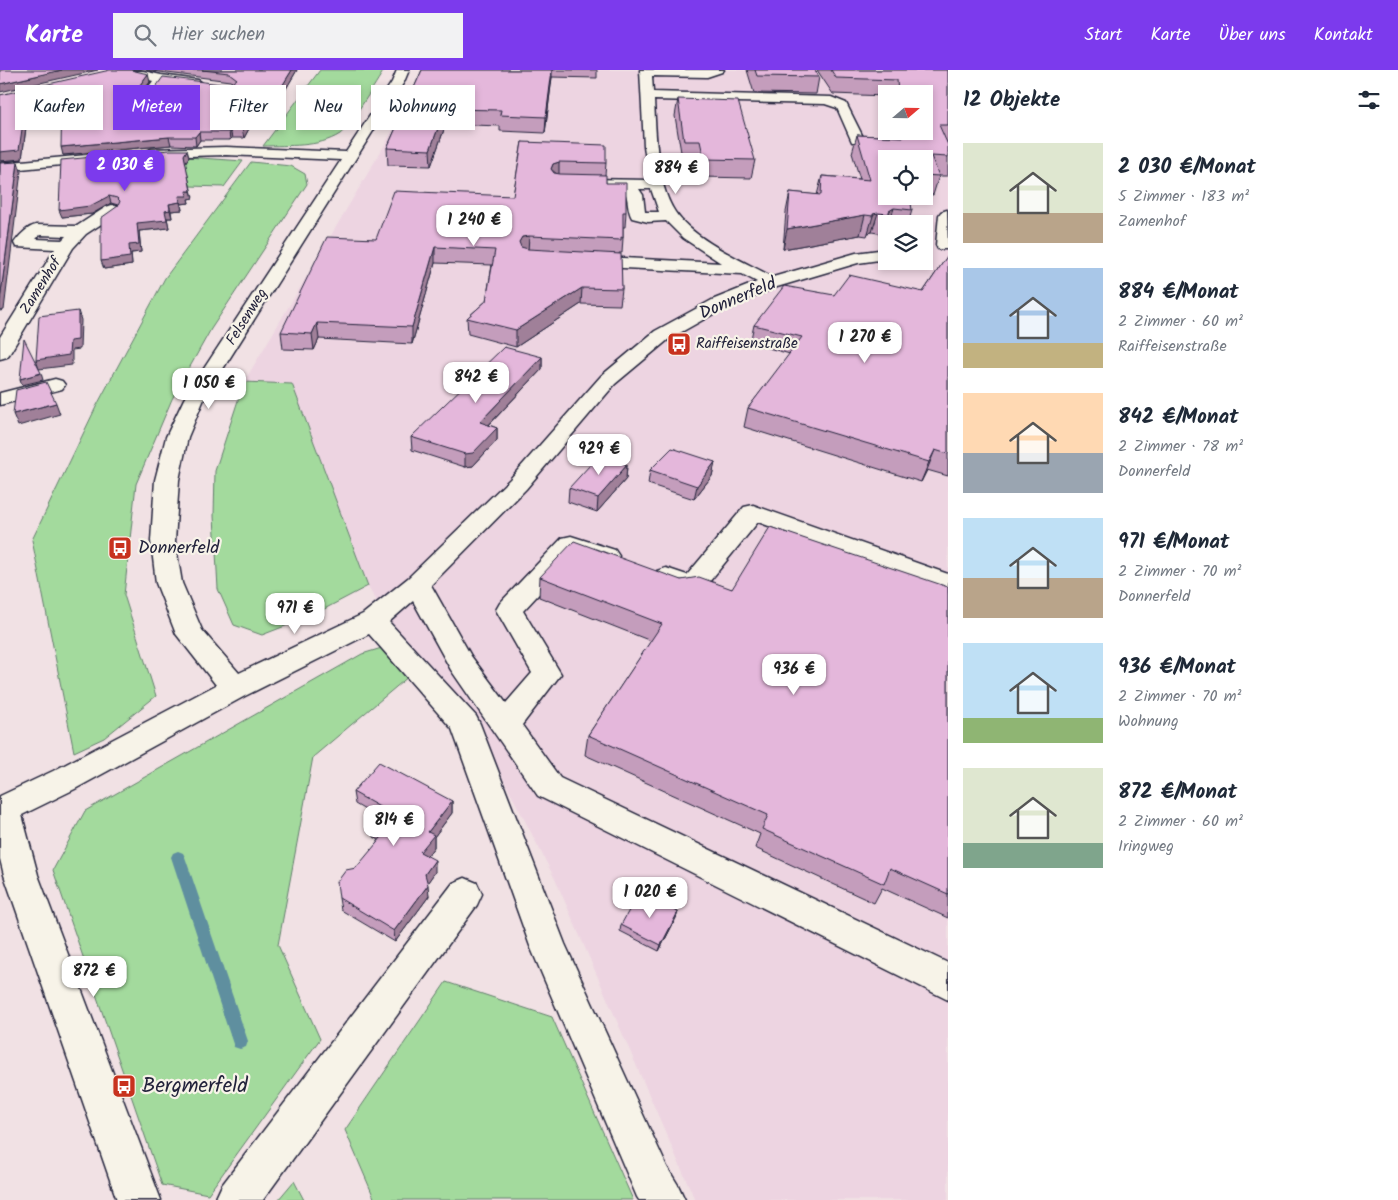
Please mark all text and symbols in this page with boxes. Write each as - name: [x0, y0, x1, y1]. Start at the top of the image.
- search box: [113, 13, 463, 58]
- text: Karte: [25, 16, 83, 55]
- text: Hier suchen: [171, 20, 265, 50]
- icon: search: [131, 21, 159, 49]
- text: Start: [1084, 21, 1122, 50]
- text: Karte: [1150, 21, 1190, 50]
- text: Über uns: [1218, 21, 1286, 50]
- text: Kontakt: [1314, 21, 1373, 50]
- text: 12 Objekte: [963, 84, 1060, 117]
- chip: Kaufen: [15, 85, 103, 130]
- chip: Mieten: [113, 85, 200, 130]
- chip: Filter: [210, 85, 286, 130]
- chip: Neu: [296, 85, 361, 130]
- chip: Wohnung: [371, 85, 475, 130]
- north arrow: [878, 85, 932, 140]
- map controls: [878, 85, 933, 270]
- icon: filters: [1355, 86, 1383, 114]
- pin: 2 030 €: [79, 150, 171, 192]
- button: locate: [878, 150, 933, 205]
- text: 2 030 €/Monat: [1118, 151, 1256, 184]
- pin: 884 €: [641, 152, 711, 195]
- text: 2 030 €: [97, 153, 153, 178]
- text: 884 €: [654, 156, 698, 181]
- icon: home: [1003, 163, 1063, 223]
- text: 5 Zimmer · 183 m²: [1118, 184, 1249, 209]
- pin: 1 240 €: [428, 204, 520, 247]
- text: 1 240 €: [447, 208, 501, 233]
- text: Zamenhof: [1118, 209, 1186, 234]
- button: layers: [878, 215, 933, 270]
- street label: Zamenhof: [14, 252, 69, 319]
- street label: Donnerfeld: [695, 269, 782, 328]
- text: 884 €/Monat: [1118, 276, 1239, 309]
- street label: Felsenweg: [220, 284, 274, 350]
- icon: home: [1003, 288, 1063, 348]
- text: 2 Zimmer · 60 m²: [1118, 309, 1243, 334]
- pin: 1 270 €: [819, 322, 911, 364]
- text: 1 270 €: [839, 325, 891, 350]
- bus stop icon: Raiffeisenstraße: [666, 331, 692, 357]
- place label: Raiffeisenstraße: [696, 332, 798, 356]
- text: Raiffeisenstraße: [1118, 334, 1227, 359]
- pin: 842 €: [441, 362, 511, 404]
- text: 842 €: [454, 365, 498, 390]
- pin: 1 050 €: [163, 368, 255, 410]
- text: 1 050 €: [183, 371, 235, 396]
- text: 842 €/Monat: [1118, 401, 1239, 434]
- icon: home: [1003, 413, 1063, 473]
- pin: 929 €: [564, 434, 634, 476]
- text: 2 Zimmer · 78 m²: [1118, 434, 1243, 459]
- text: 929 €: [578, 437, 620, 462]
- text: Donnerfeld: [1118, 459, 1190, 484]
- text: 971 €/Monat: [1118, 526, 1229, 559]
- place label: Donnerfeld: [138, 534, 220, 563]
- bus stop icon: Donnerfeld: [107, 535, 133, 561]
- icon: home: [1003, 538, 1063, 598]
- text: 2 Zimmer · 70 m²: [1118, 559, 1242, 584]
- text: Donnerfeld: [1118, 584, 1190, 609]
- pin: 971 €: [260, 592, 330, 635]
- text: 971 €: [277, 596, 313, 621]
- text: 936 €/Monat: [1118, 651, 1236, 684]
- pin: 936 €: [759, 654, 829, 696]
- text: 936 €: [773, 657, 815, 682]
- icon: home: [1003, 663, 1063, 723]
- text: 2 Zimmer · 70 m²: [1118, 684, 1242, 709]
- text: Wohnung: [1118, 709, 1179, 734]
- text: 872 €/Monat: [1118, 776, 1237, 809]
- icon: home: [1003, 788, 1063, 848]
- pin: 814 €: [359, 804, 429, 847]
- text: 814 €: [374, 808, 414, 833]
- text: 2 Zimmer · 60 m²: [1118, 809, 1243, 834]
- text: Iringweg: [1118, 834, 1174, 859]
- pin: 1 020 €: [604, 876, 696, 919]
- text: 1 020 €: [623, 880, 677, 905]
- pin: 872 €: [59, 956, 129, 998]
- text: 872 €: [73, 959, 115, 984]
- place label: Bergmerfeld: [142, 1070, 248, 1103]
- bus stop icon: Bergmerfeld: [111, 1073, 137, 1099]

